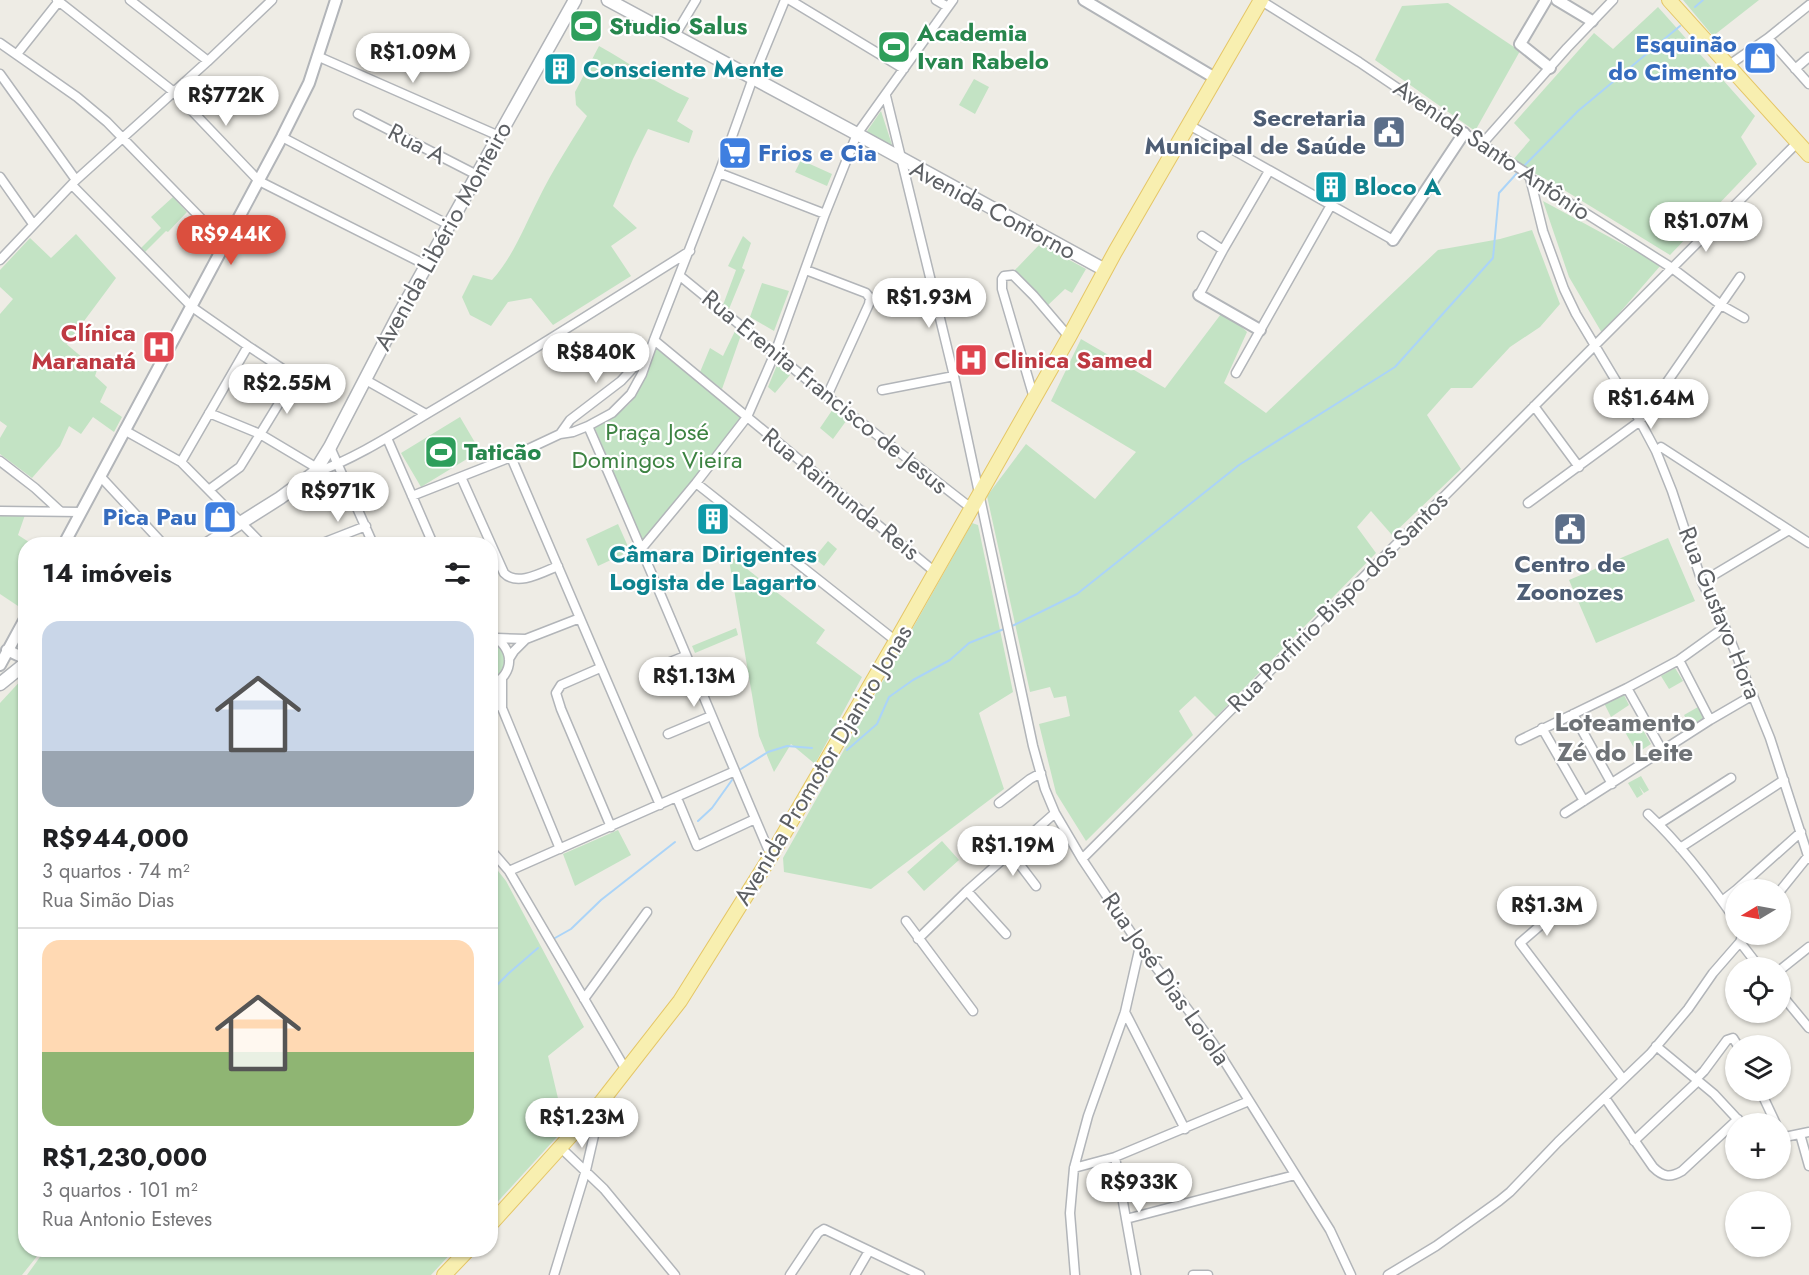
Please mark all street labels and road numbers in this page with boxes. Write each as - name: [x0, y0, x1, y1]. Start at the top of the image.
- street label: Avenida Santo Antônio: [1387, 70, 1598, 229]
- street label: Rua A: [382, 114, 452, 173]
- street label: Avenida Libério Monteiro: [365, 115, 520, 357]
- street label: Avenida Contorno: [904, 151, 1082, 268]
- street label: Rua Erenita Francisco de Jesus: [695, 281, 956, 502]
- street label: Rua Raimunda Reis: [755, 419, 928, 568]
- street label: Rua Porfirio Bispo dos Santos: [1219, 483, 1456, 720]
- street label: Rua Gustavo Hora: [1670, 521, 1771, 704]
- street label: Avenida Promotor Djaniro Jonas: [725, 618, 920, 912]
- street label: Rua José Dias Loiola: [1094, 885, 1239, 1072]

